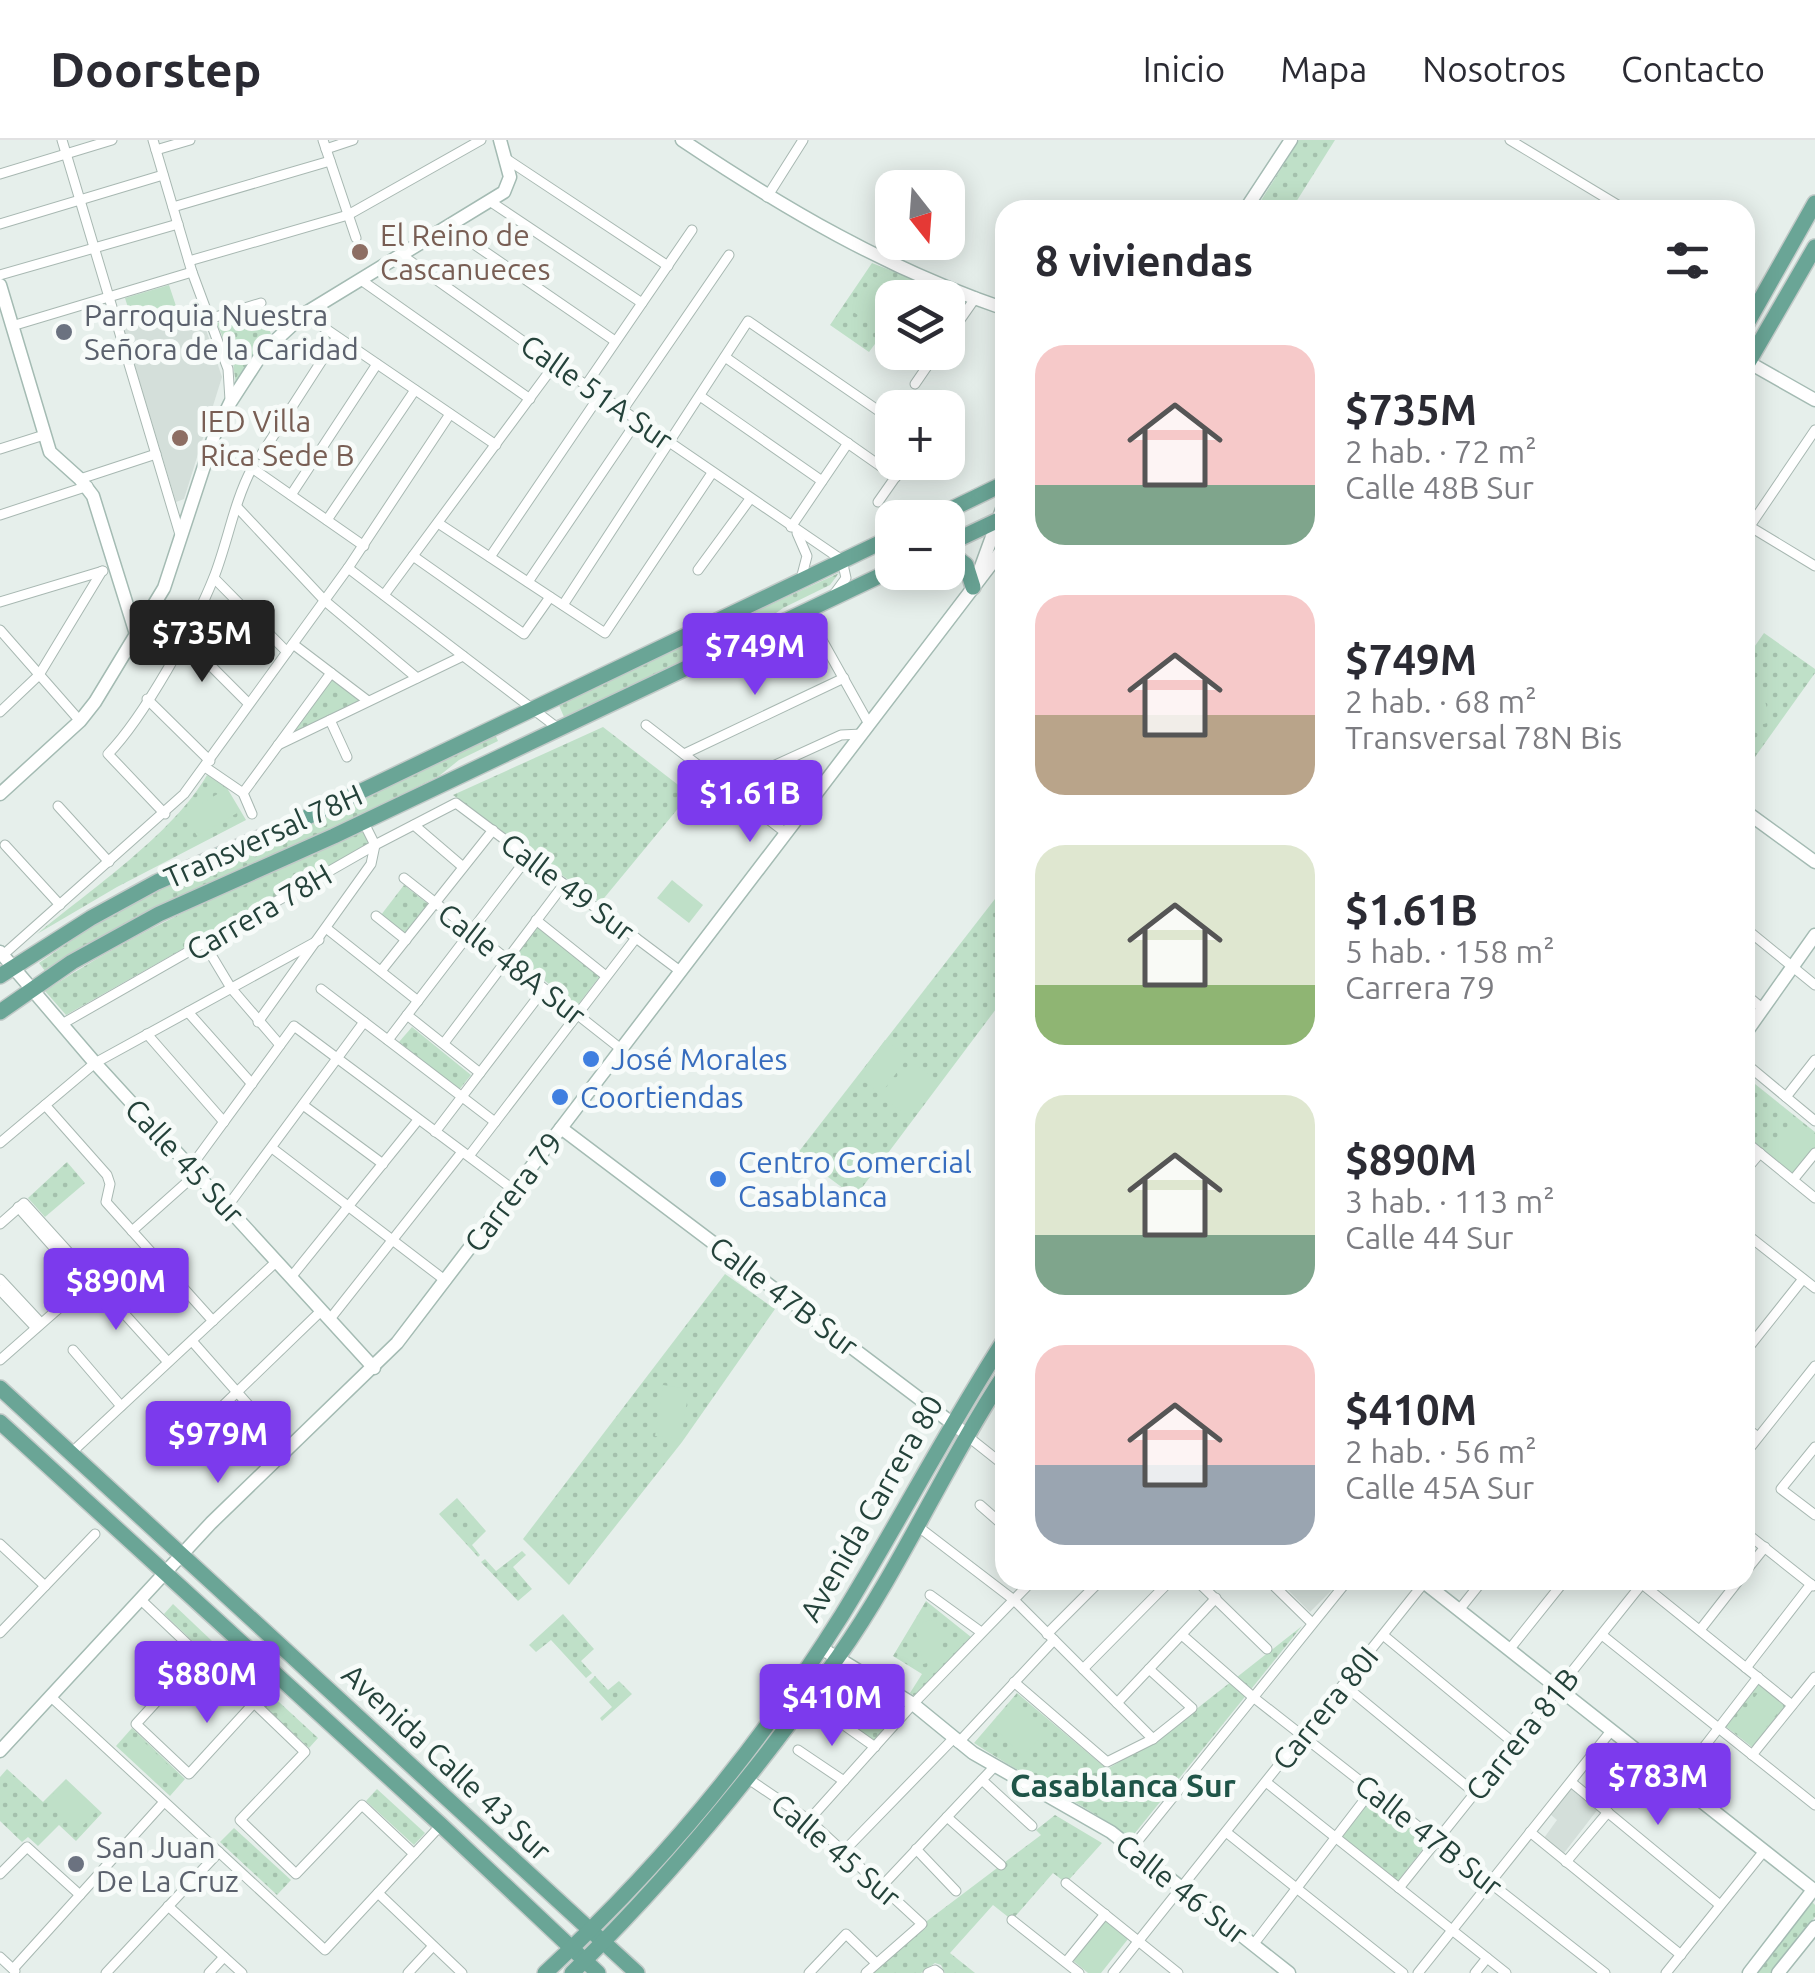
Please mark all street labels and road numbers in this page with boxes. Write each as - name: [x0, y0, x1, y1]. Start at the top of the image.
- street label: Calle 51A Sur: [515, 327, 680, 457]
- street label: Transversal 78H: [159, 777, 367, 895]
- street label: Calle 49 Sur: [495, 826, 642, 948]
- street label: Carrera 78H: [181, 857, 337, 967]
- street label: Calle 48A Sur: [432, 896, 593, 1032]
- street label: Calle 45 Sur: [119, 1092, 252, 1231]
- street label: Carrera 79: [457, 1126, 569, 1258]
- street label: Calle 47B Sur: [703, 1229, 865, 1363]
- street label: Avenida Carrera 80: [793, 1389, 949, 1627]
- street label: Carrera 80I: [1265, 1640, 1385, 1776]
- street label: Avenida Calle 43 Sur: [336, 1657, 559, 1868]
- street label: Carrera 81B: [1459, 1661, 1585, 1807]
- street label: Calle 47B Sur: [1349, 1767, 1510, 1903]
- street label: Calle 45 Sur: [765, 1786, 908, 1914]
- street label: Calle 46 Sur: [1109, 1827, 1255, 1951]

